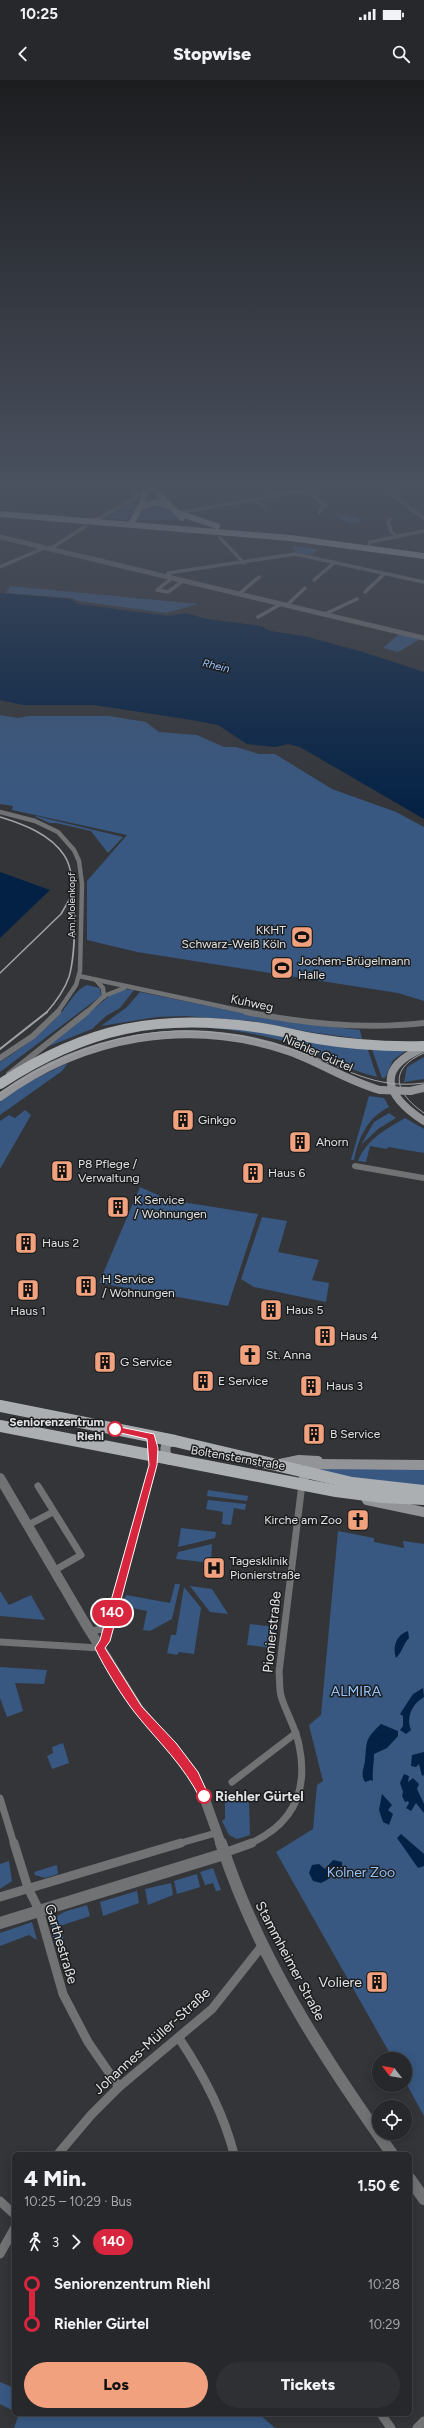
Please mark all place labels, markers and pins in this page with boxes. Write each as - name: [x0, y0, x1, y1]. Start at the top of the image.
- place label: KKHT Schwarz-Weiß Köln: [182, 923, 286, 951]
- sports icon: KKHT Schwarz-Weiß Köln: [289, 924, 315, 950]
- place label: Jochem-Brügelmann Halle: [298, 954, 410, 982]
- sports icon: Jochem-Brügelmann Halle: [269, 955, 295, 981]
- building icon: Ginkgo: [170, 1107, 196, 1133]
- place label: Ginkgo: [198, 1113, 236, 1127]
- building icon: Ahorn: [287, 1129, 313, 1155]
- place label: Ahorn: [316, 1135, 349, 1149]
- place label: P8 Pflege / Verwaltung: [78, 1157, 139, 1185]
- building icon: P8 Pflege / Verwaltung: [49, 1158, 75, 1184]
- building icon: Haus 6: [240, 1160, 266, 1186]
- place label: Haus 6: [268, 1166, 305, 1180]
- place label: K Service / Wohnungen: [134, 1193, 207, 1221]
- building icon: K Service / Wohnungen: [105, 1194, 131, 1220]
- building icon: Haus 2: [13, 1230, 39, 1256]
- place label: Haus 2: [42, 1236, 79, 1250]
- place label: H Service / Wohnungen: [102, 1272, 175, 1300]
- building icon: H Service / Wohnungen: [73, 1273, 99, 1299]
- building icon: Haus 1: [15, 1277, 41, 1303]
- building icon: Haus 5: [258, 1297, 284, 1323]
- place label: Haus 5: [286, 1303, 323, 1317]
- place label: Haus 1: [10, 1304, 46, 1318]
- building icon: Haus 4: [312, 1323, 338, 1349]
- place label: Haus 4: [340, 1329, 378, 1343]
- church icon: St. Anna: [237, 1342, 263, 1368]
- place label: St. Anna: [266, 1348, 311, 1362]
- building icon: G Service: [92, 1349, 118, 1375]
- place label: G Service: [120, 1355, 173, 1369]
- building icon: E Service: [190, 1368, 216, 1394]
- building icon: Haus 3: [298, 1373, 324, 1399]
- place label: E Service: [218, 1374, 269, 1388]
- place label: Haus 3: [326, 1379, 363, 1393]
- place label: Seniorenzentrum Riehl: [9, 1415, 104, 1443]
- marker: Seniorenzentrum Riehl: [107, 1421, 123, 1437]
- building icon: B Service: [301, 1421, 327, 1447]
- place label: B Service: [330, 1427, 381, 1441]
- church icon: Kirche am Zoo: [345, 1507, 371, 1533]
- place label: Kirche am Zoo: [264, 1513, 342, 1527]
- place label: Tagesklinik Pionierstraße: [230, 1554, 301, 1582]
- hospital icon: Tagesklinik Pionierstraße: [201, 1555, 227, 1581]
- marker: Riehler Gürtel: [196, 1788, 212, 1804]
- place label: Riehler Gürtel: [215, 1788, 304, 1805]
- building icon: Voliere: [364, 1969, 390, 1995]
- place label: Voliere: [318, 1974, 362, 1991]

